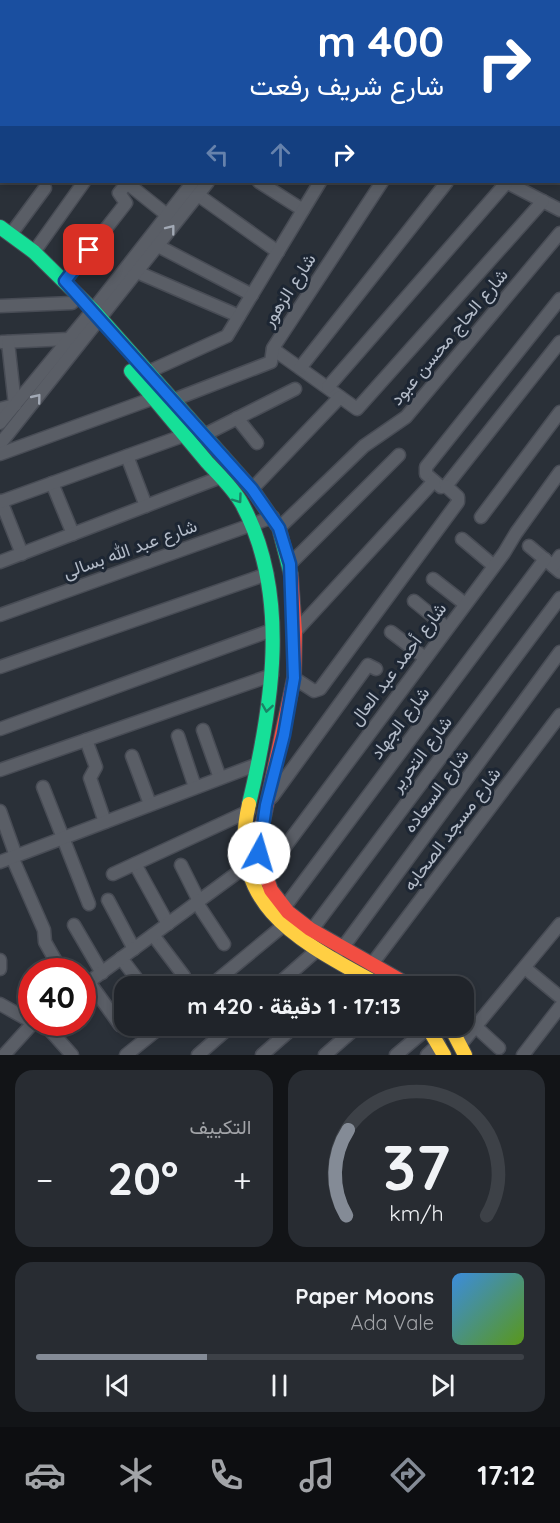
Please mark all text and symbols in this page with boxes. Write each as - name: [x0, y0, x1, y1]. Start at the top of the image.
- text: 400 m: [317, 15, 444, 68]
- icon: right: [465, 24, 543, 102]
- text: شارع شريف رفعت: [249, 68, 444, 102]
- icon: left: [201, 138, 234, 171]
- icon: ahead: [264, 138, 297, 171]
- icon: right: [327, 138, 360, 171]
- pin: [63, 224, 114, 275]
- one-way arrow: [163, 225, 174, 236]
- icon: arrive: [72, 233, 105, 266]
- street label: شارع الزهور: [256, 249, 322, 332]
- street label: شارع الحاج محسن عبود: [385, 264, 513, 410]
- one-way arrow: [29, 394, 40, 405]
- one-way arrow: [231, 493, 242, 504]
- street label: شارع عبد الله بسالى: [60, 514, 200, 584]
- street label: شارع أحمد عبد العال: [344, 598, 452, 730]
- street label: شارع الجهاد: [365, 682, 435, 764]
- one-way arrow: [261, 704, 273, 713]
- street label: شارع التحرير: [384, 711, 457, 798]
- street label: شارع السعاده: [398, 744, 474, 838]
- street label: شارع مسجد الصحابه: [398, 762, 506, 896]
- position arrow: [227, 821, 291, 885]
- speed limit sign: 40: [18, 958, 96, 1036]
- text: 17:13 · 1 دقيقة · 420 m: [187, 992, 401, 1020]
- text: التكييف: [189, 1114, 252, 1139]
- text: 37: [382, 1128, 450, 1206]
- text: 20°: [108, 1150, 178, 1206]
- text: −: [36, 1159, 53, 1200]
- text: +: [233, 1159, 251, 1200]
- text: km/h: [389, 1200, 443, 1226]
- text: Paper Moons: [295, 1282, 434, 1310]
- text: Ada Vale: [351, 1310, 434, 1335]
- icon: previous: [101, 1369, 134, 1402]
- icon: pause: [263, 1369, 296, 1402]
- icon: next: [426, 1369, 459, 1402]
- icon: car: [24, 1454, 66, 1496]
- icon: climate: [115, 1454, 157, 1496]
- icon: phone: [205, 1454, 247, 1496]
- icon: music: [296, 1454, 338, 1496]
- icon: directions: [387, 1454, 429, 1496]
- text: 17:12: [477, 1458, 536, 1492]

